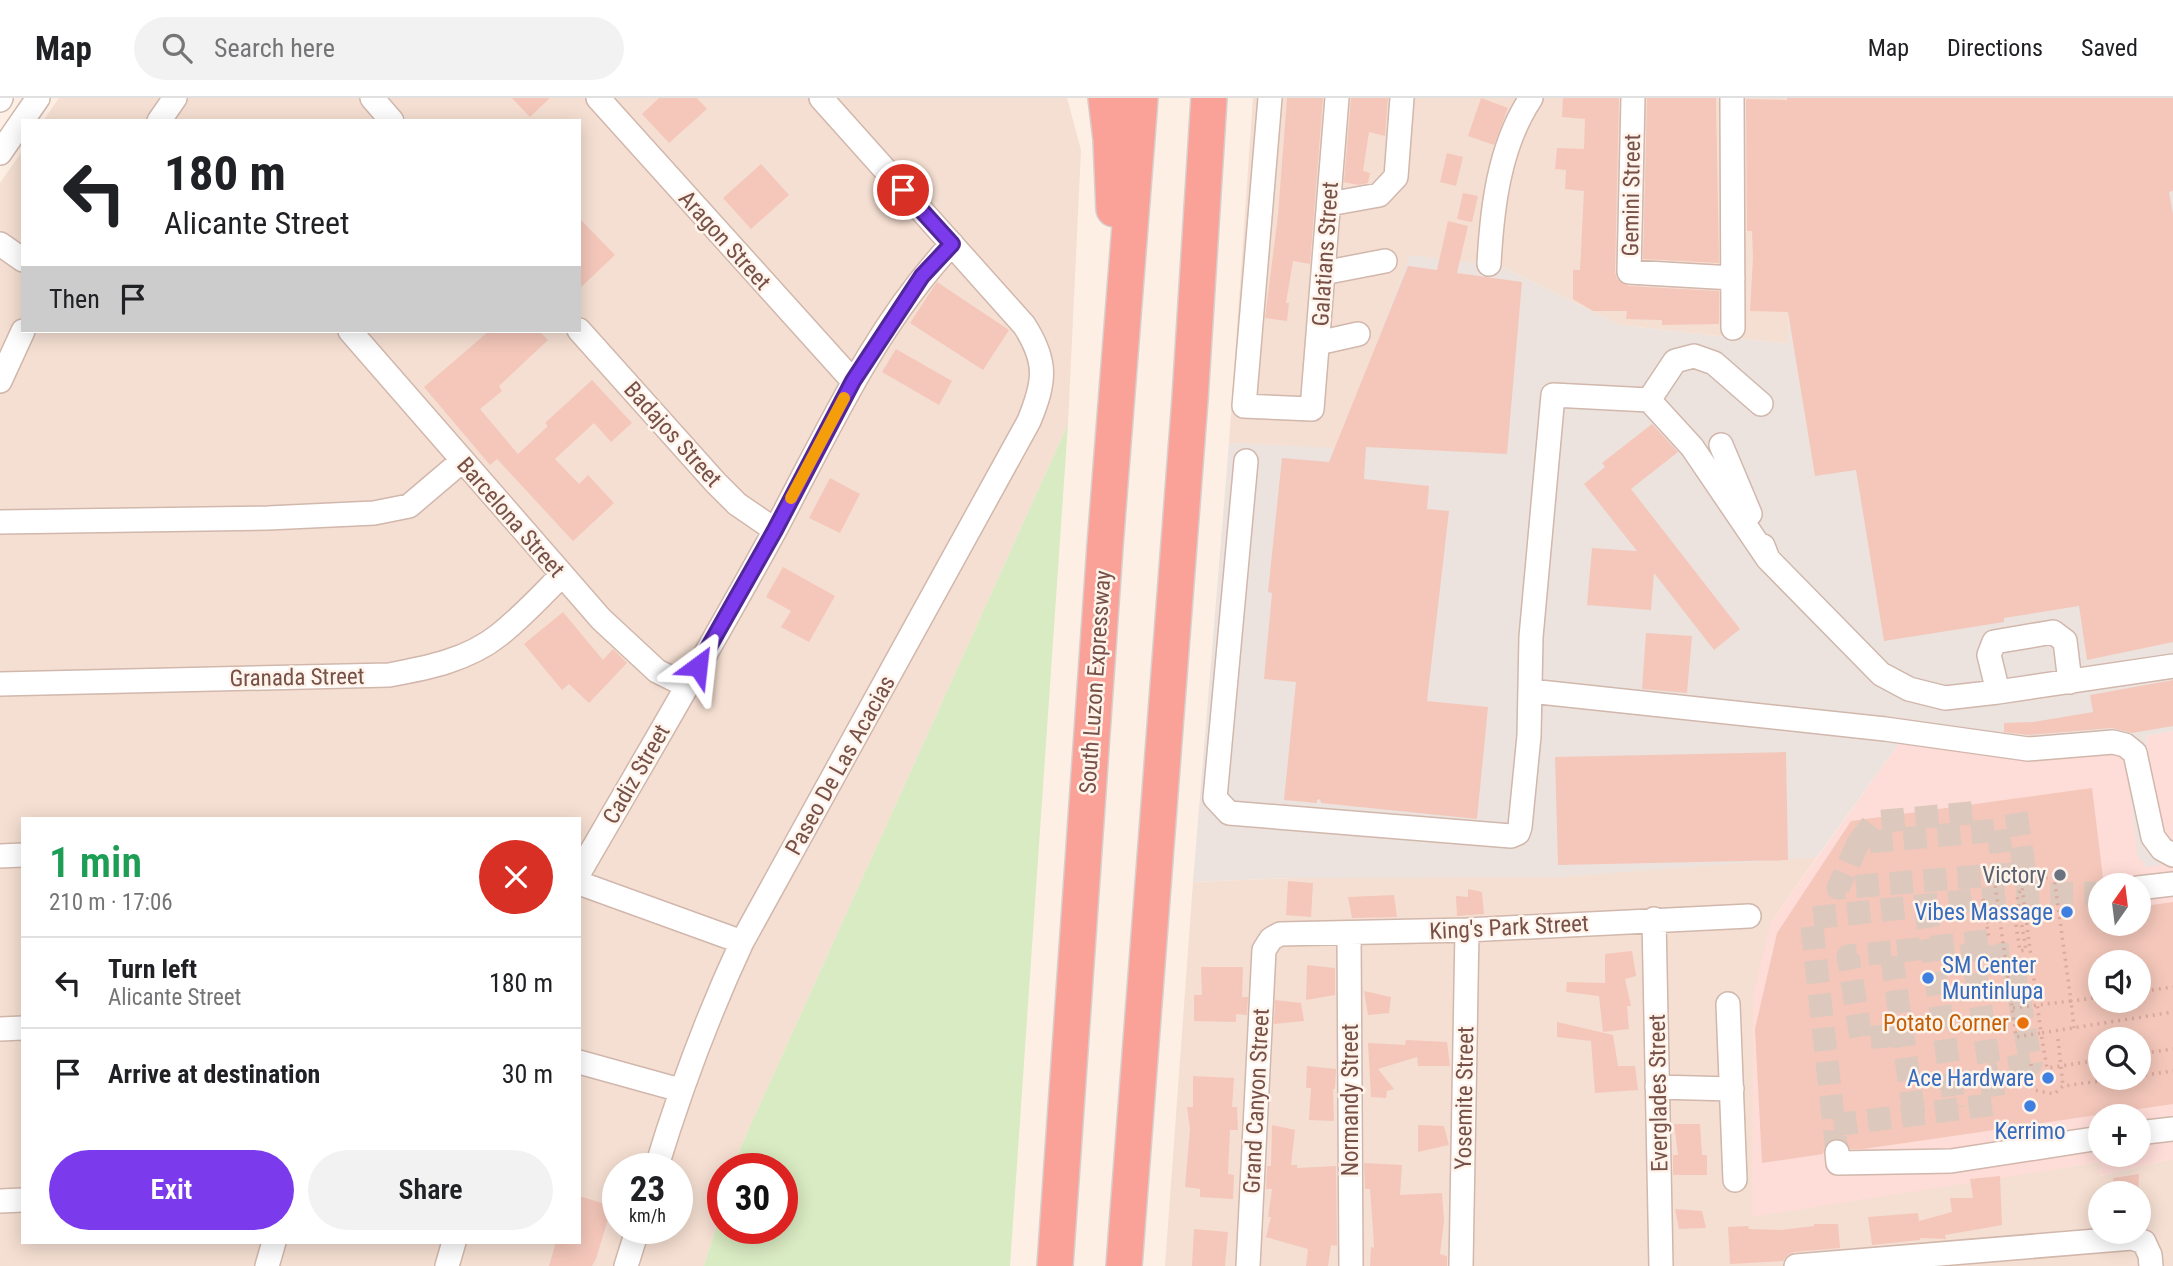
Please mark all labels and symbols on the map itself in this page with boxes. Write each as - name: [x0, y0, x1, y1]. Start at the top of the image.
- street label: Gemini Street: [1617, 134, 1646, 257]
- pin: [873, 160, 933, 220]
- street label: Galatians Street: [1307, 181, 1344, 327]
- street label: Aragon Street: [673, 185, 776, 295]
- street label: Badajos Street: [618, 376, 727, 493]
- street label: Barcelona Street: [451, 452, 570, 583]
- street label: South Luzon Expressway: [1074, 569, 1117, 795]
- position arrow: [661, 629, 735, 703]
- street label: Granada Street: [229, 663, 365, 692]
- street label: Paseo De Las Acacias: [780, 671, 901, 860]
- street label: Cadiz Street: [597, 720, 676, 829]
- place label: Victory: [1982, 862, 2046, 889]
- marker: Victory: [2052, 867, 2068, 883]
- north arrow: [2088, 873, 2151, 936]
- place label: Vibes Massage: [1914, 899, 2053, 926]
- marker: Vibes Massage: [2059, 904, 2075, 920]
- street label: King's Park Street: [1429, 910, 1589, 945]
- place label: SM Center Muntinlupa: [1942, 952, 2044, 1005]
- marker: SM Center Muntinlupa: [1920, 970, 1936, 986]
- street label: Grand Canyon Street: [1238, 1008, 1275, 1194]
- place label: Potato Corner: [1883, 1010, 2009, 1037]
- street label: Everglades Street: [1644, 1014, 1673, 1172]
- marker: Potato Corner: [2015, 1015, 2031, 1031]
- street label: Normandy Street: [1337, 1024, 1364, 1176]
- street label: Yosemite Street: [1450, 1026, 1479, 1170]
- place label: Ace Hardware: [1907, 1065, 2034, 1092]
- marker: Ace Hardware: [2040, 1070, 2056, 1086]
- marker: Kerrimo: [2022, 1098, 2038, 1114]
- place label: Kerrimo: [1994, 1118, 2066, 1145]
- speed limit sign: 30: [707, 1153, 798, 1244]

